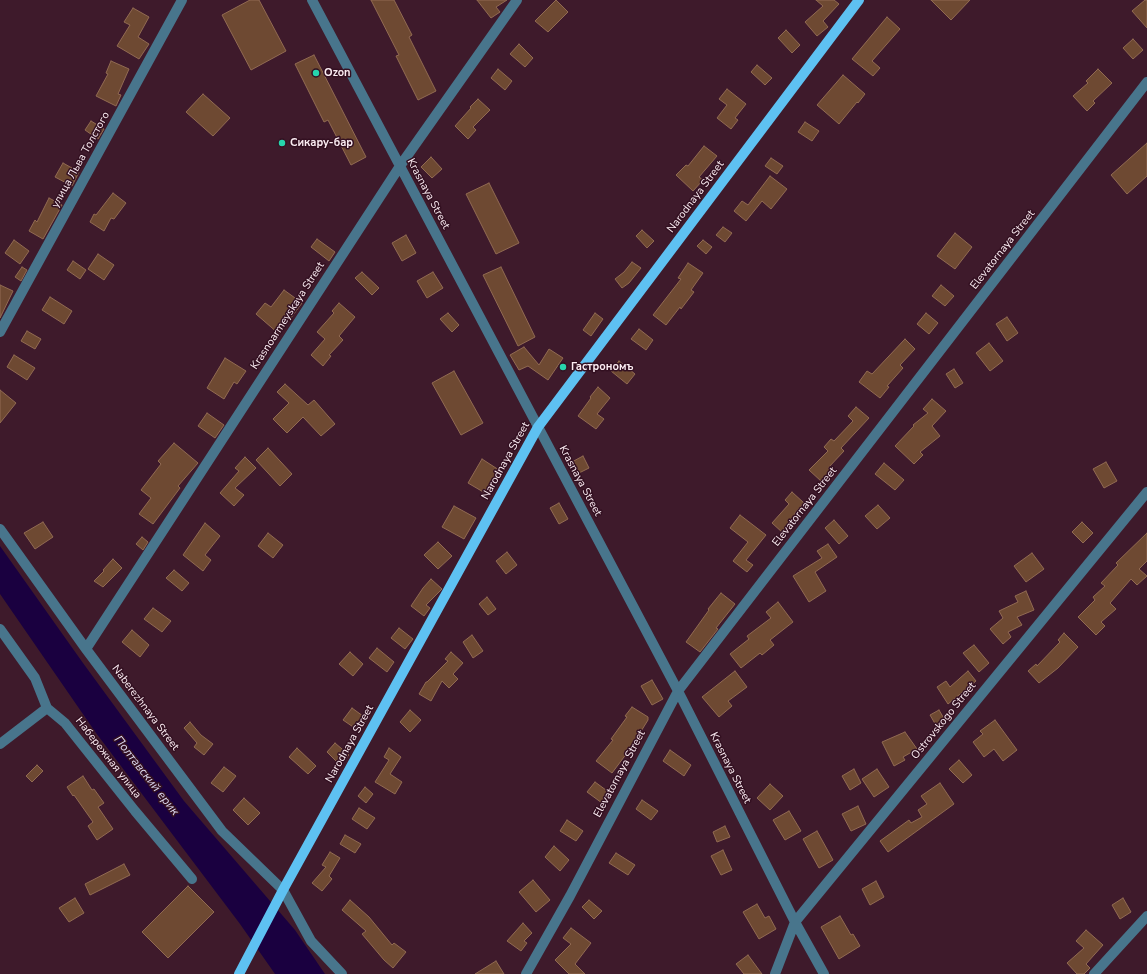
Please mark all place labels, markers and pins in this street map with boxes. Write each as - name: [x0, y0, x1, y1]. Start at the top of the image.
- place label: Ozon: [324, 66, 351, 80]
- marker: Ozon: [311, 68, 321, 78]
- place label: Сикару-бар: [290, 136, 353, 150]
- marker: Сикару-бар: [277, 138, 287, 148]
- place label: Гастрономъ: [571, 360, 633, 374]
- marker: Гастрономъ: [558, 362, 568, 372]

